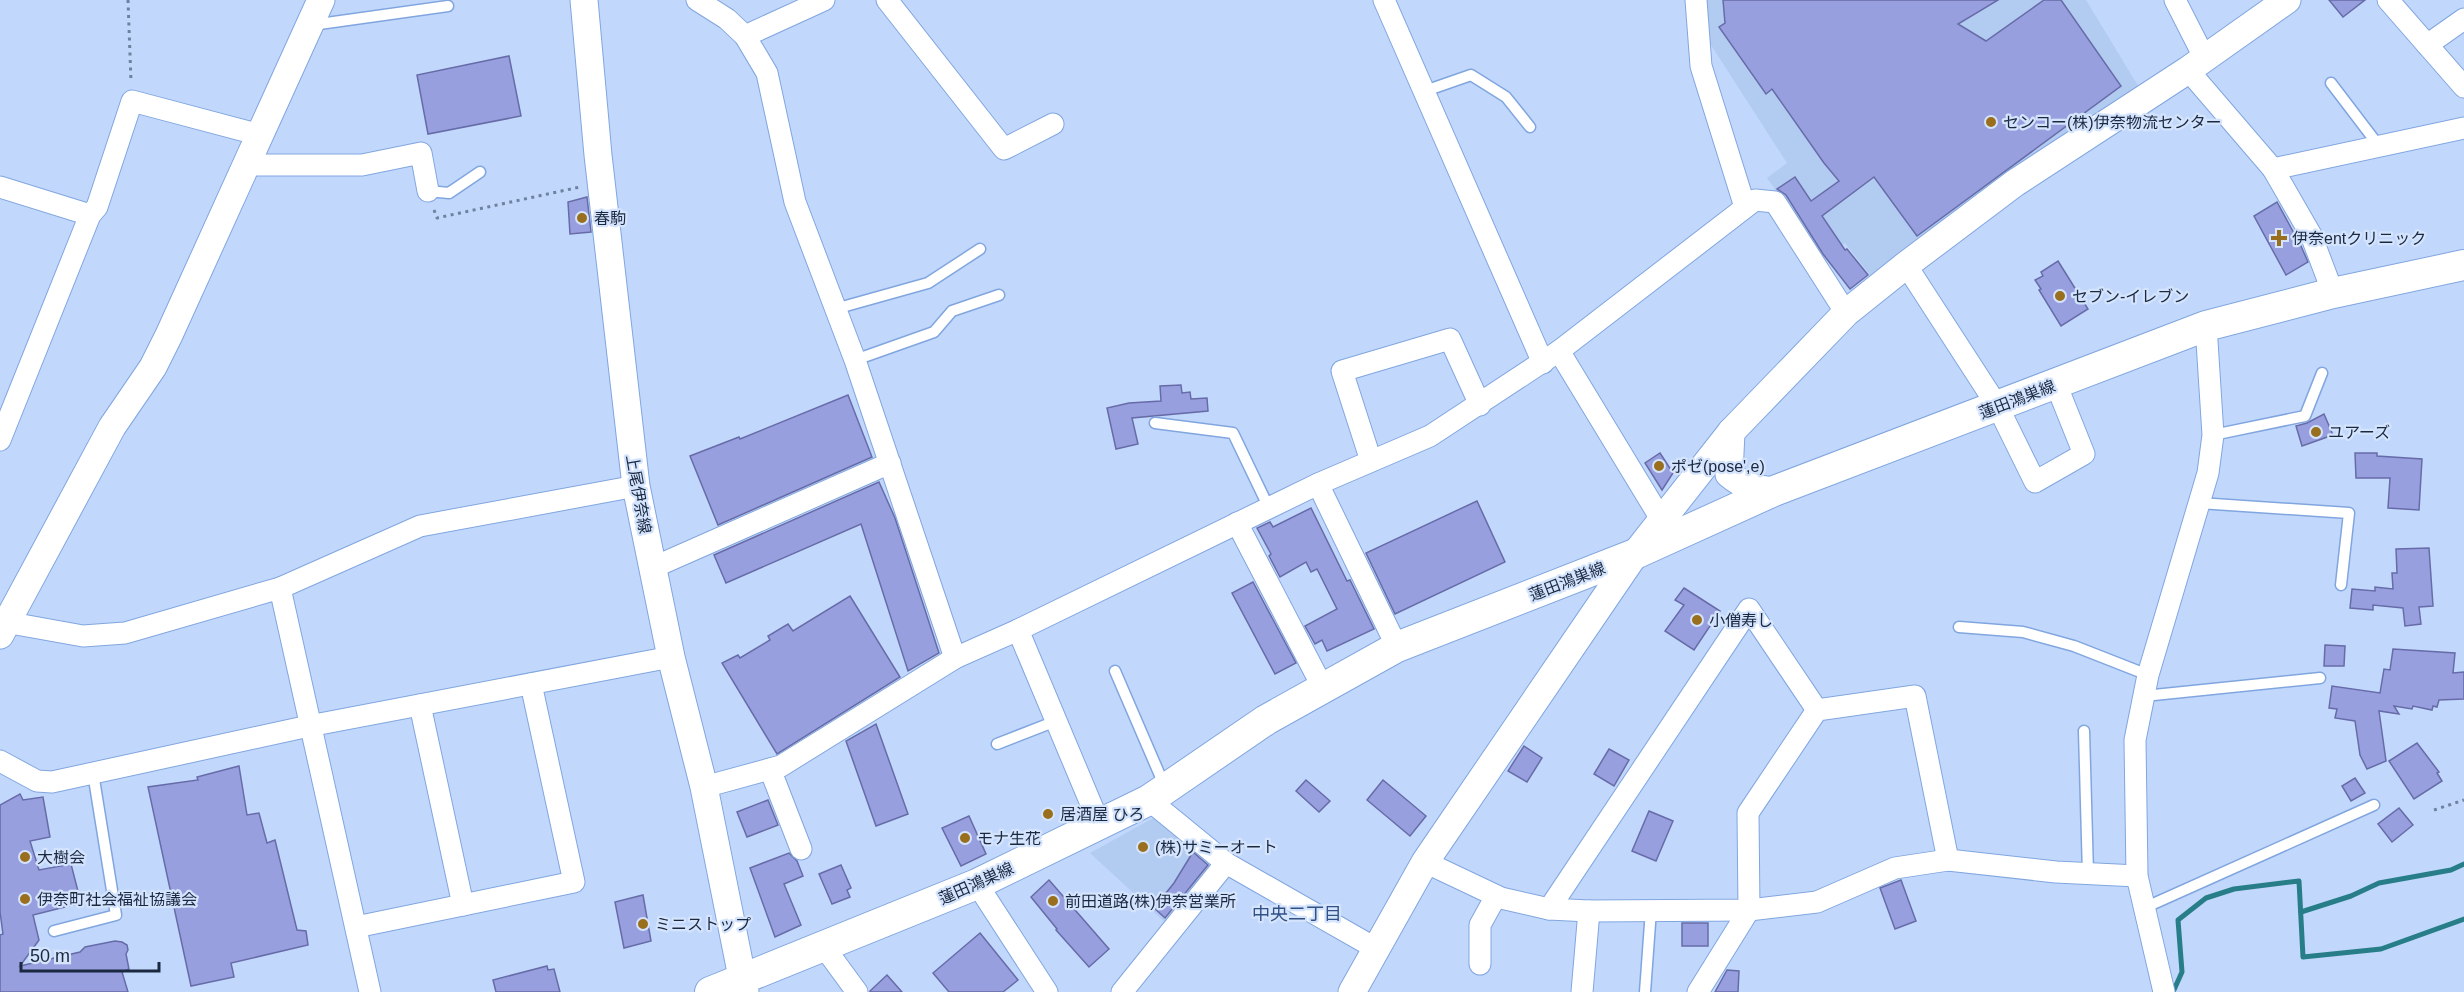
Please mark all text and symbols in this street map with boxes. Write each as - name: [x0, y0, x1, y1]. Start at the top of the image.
- place label: センコー(株)伊奈物流センター: [2003, 114, 2222, 131]
- marker: センコー(株)伊奈物流センター: [1984, 115, 1998, 129]
- place label: 春駒: [594, 210, 626, 227]
- marker: 春駒: [575, 211, 589, 225]
- marker: 伊奈entクリニック: [2270, 229, 2288, 247]
- place label: 伊奈entクリニック: [2292, 230, 2426, 247]
- place label: セブン-イレブン: [2072, 288, 2189, 305]
- marker: セブン-イレブン: [2053, 289, 2067, 303]
- street label: 蓮田鴻巣線: [1977, 377, 2058, 422]
- place label: ユアーズ: [2328, 424, 2390, 441]
- marker: ユアーズ: [2309, 425, 2323, 439]
- street label: 上尾伊奈線: [623, 453, 654, 535]
- place label: ポゼ(pose',e): [1671, 458, 1765, 475]
- marker: ポゼ(pose',e): [1652, 459, 1666, 473]
- street label: 蓮田鴻巣線: [1527, 559, 1608, 604]
- place label: 小僧寿し: [1709, 612, 1773, 629]
- marker: 小僧寿し: [1690, 613, 1704, 627]
- place label: 居酒屋 ひろ: [1060, 806, 1144, 823]
- marker: 居酒屋 ひろ: [1041, 807, 1055, 821]
- place label: モナ生花: [977, 830, 1041, 847]
- marker: モナ生花: [958, 831, 972, 845]
- place label: (株)サミーオート: [1155, 839, 1278, 856]
- marker: (株)サミーオート: [1136, 840, 1150, 854]
- place label: 大樹会: [37, 849, 85, 866]
- marker: 大樹会: [18, 850, 32, 864]
- street label: 蓮田鴻巣線: [936, 859, 1016, 907]
- place label: 伊奈町社会福祉協議会: [37, 891, 197, 908]
- marker: 伊奈町社会福祉協議会: [18, 892, 32, 906]
- place label: 前田道路(株)伊奈営業所: [1065, 893, 1236, 910]
- marker: 前田道路(株)伊奈営業所: [1046, 894, 1060, 908]
- district label: 中央二丁目: [1252, 904, 1342, 924]
- place label: ミニストップ: [655, 916, 751, 933]
- marker: ミニストップ: [636, 917, 650, 931]
- scale bar: [21, 935, 159, 973]
- text: 50 m: [30, 946, 70, 966]

